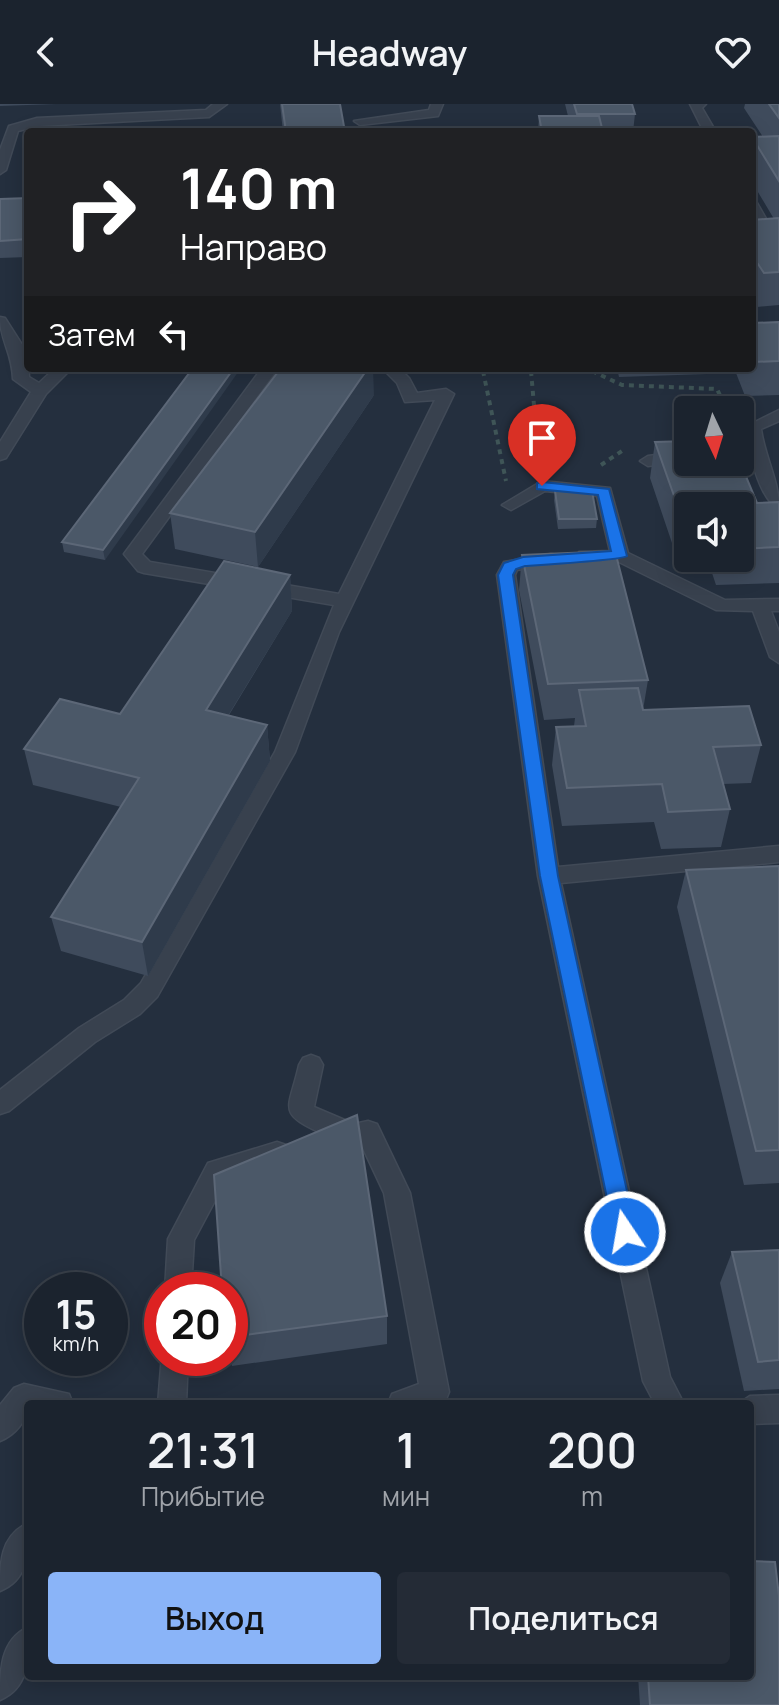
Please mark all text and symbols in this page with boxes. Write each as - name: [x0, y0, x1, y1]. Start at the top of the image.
- text: Headway: [312, 28, 467, 77]
- icon: back: [24, 30, 68, 74]
- icon: heart: [711, 30, 755, 74]
- text: 140 m: [180, 149, 337, 226]
- icon: right: [48, 160, 152, 264]
- text: Направо: [180, 222, 327, 271]
- icon: left: [152, 312, 196, 356]
- text: Затем: [48, 314, 136, 355]
- north arrow: [674, 396, 754, 476]
- map controls: [674, 396, 754, 572]
- pin: [508, 404, 576, 486]
- icon: arrive: [520, 416, 564, 460]
- button: sound: [674, 492, 754, 572]
- position arrow: [583, 1190, 667, 1274]
- speed limit sign: 20: [144, 1272, 248, 1376]
- text: 15: [56, 1286, 96, 1341]
- text: km/h: [53, 1330, 99, 1357]
- text: 21:31: [147, 1417, 259, 1482]
- text: 1: [396, 1417, 416, 1482]
- text: 200: [547, 1417, 637, 1482]
- text: Прибытие: [141, 1478, 265, 1514]
- text: мин: [382, 1478, 430, 1514]
- text: m: [581, 1478, 603, 1514]
- button: Выход: [48, 1572, 381, 1664]
- button: Поделиться: [397, 1572, 730, 1664]

